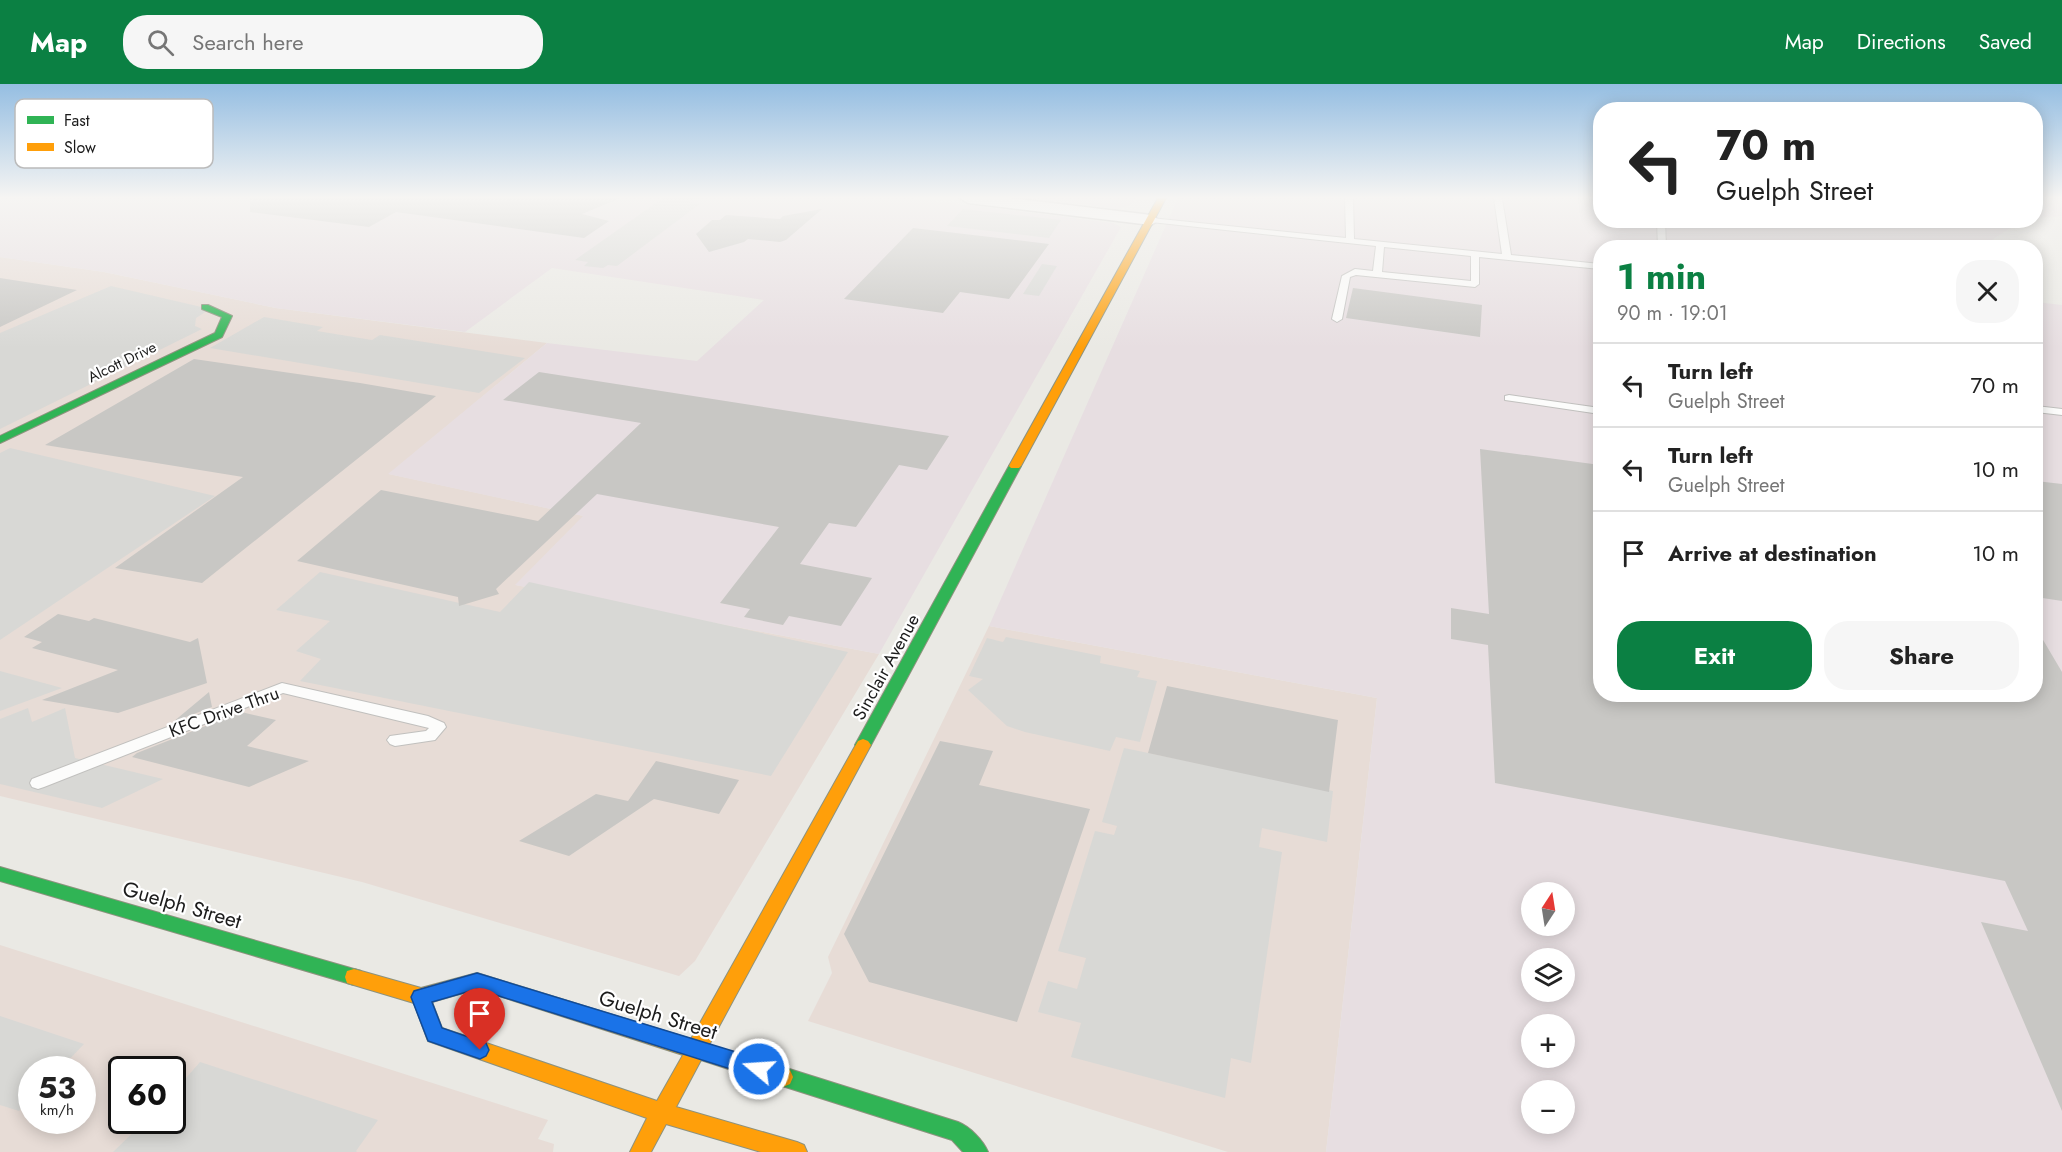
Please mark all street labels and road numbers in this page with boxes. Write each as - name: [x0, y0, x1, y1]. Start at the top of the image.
- street label: Alcott Drive: [84, 336, 160, 388]
- street label: Sinclair Avenue: [846, 609, 926, 725]
- street label: KFC Drive Thru: [165, 680, 283, 744]
- street label: Guelph Street: [119, 874, 245, 936]
- street label: Guelph Street: [595, 983, 721, 1047]

